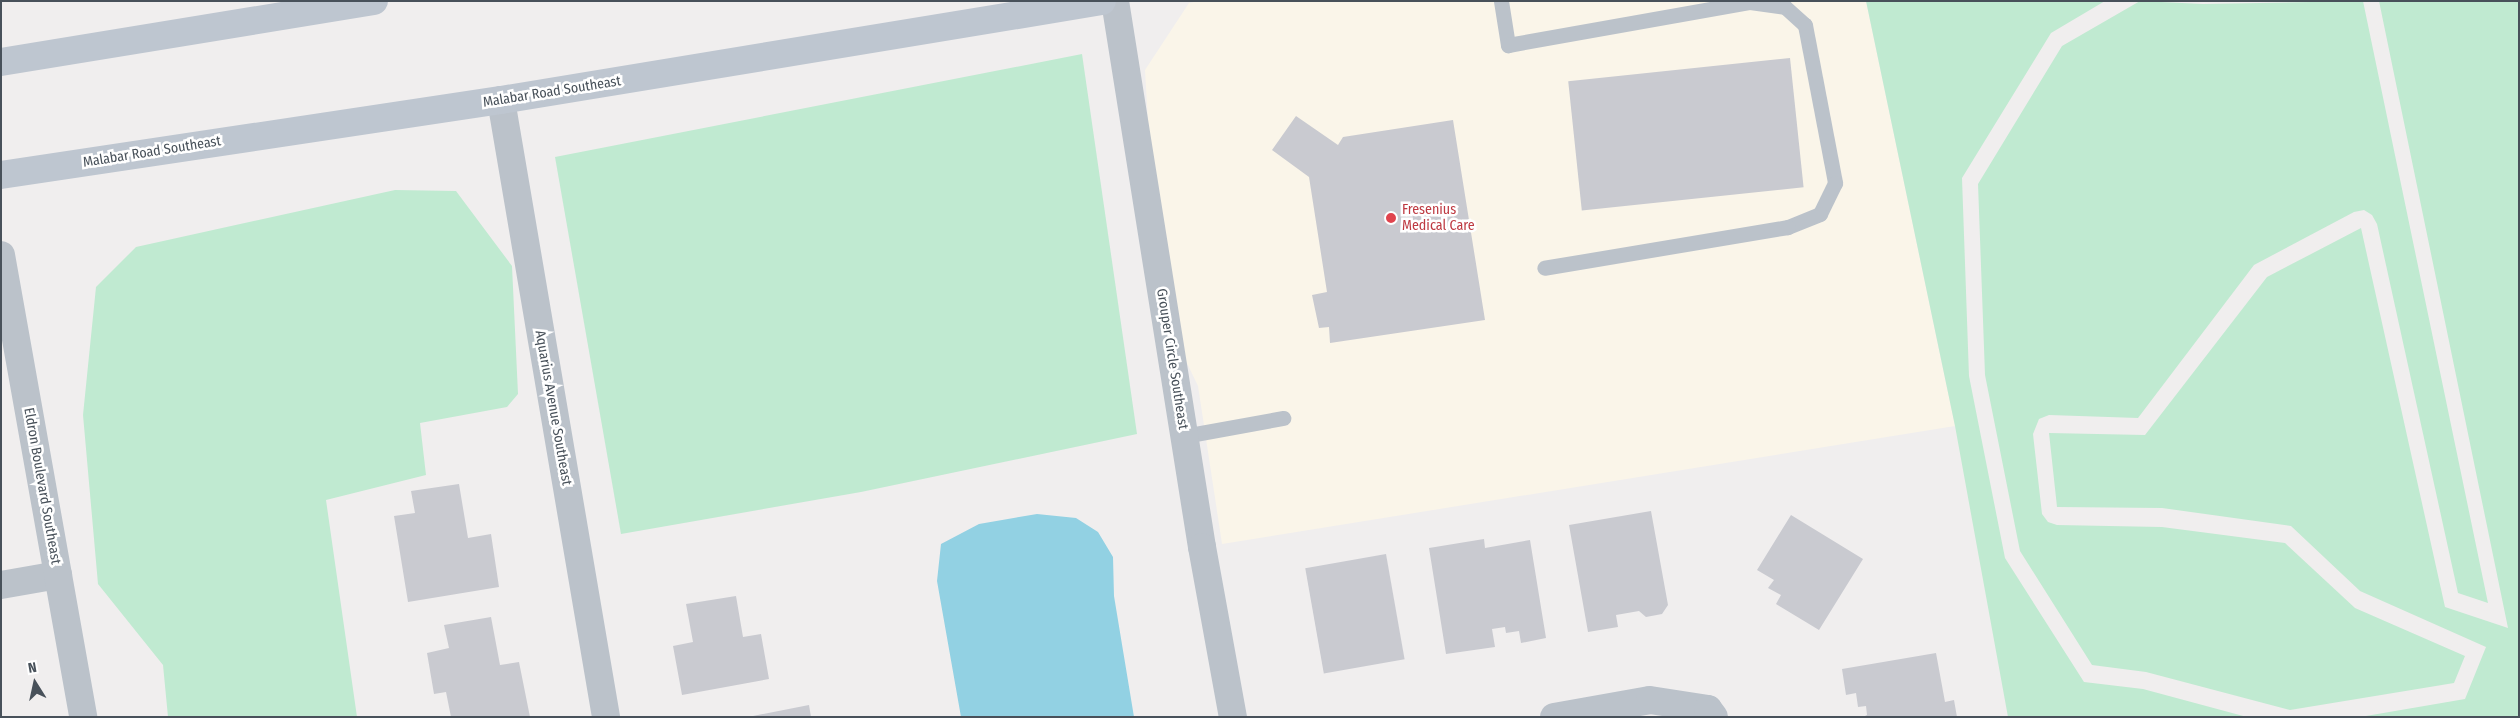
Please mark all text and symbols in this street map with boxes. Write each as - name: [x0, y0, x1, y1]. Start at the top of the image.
- street label: Malabar Road Southeast: [482, 73, 622, 111]
- street label: Malabar Road Southeast: [82, 133, 222, 171]
- place label: Fresenius Medical Care: [1402, 202, 1475, 234]
- marker: Fresenius Medical Care: [1384, 211, 1398, 225]
- street label: Grouper Circle Southeast: [1153, 287, 1191, 431]
- street label: Aquarius Avenue Southeast: [531, 329, 575, 487]
- street label: Eldron Boulevard Southeast: [20, 406, 64, 566]
- north arrow: [10, 658, 60, 708]
- text: N: [27, 659, 38, 677]

